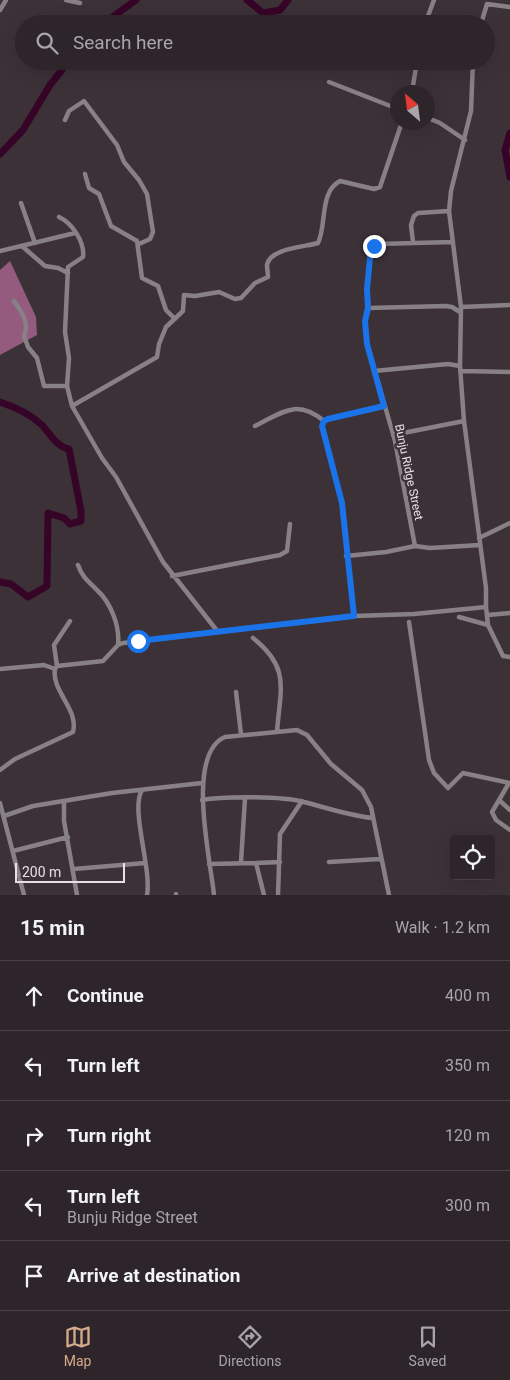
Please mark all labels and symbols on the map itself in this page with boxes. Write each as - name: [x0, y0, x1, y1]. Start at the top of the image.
- north arrow: [390, 85, 435, 130]
- route end: [363, 235, 386, 258]
- street label: Bunju Ridge Street: [392, 423, 426, 521]
- route start: [127, 630, 150, 653]
- scale bar: [15, 860, 125, 883]

